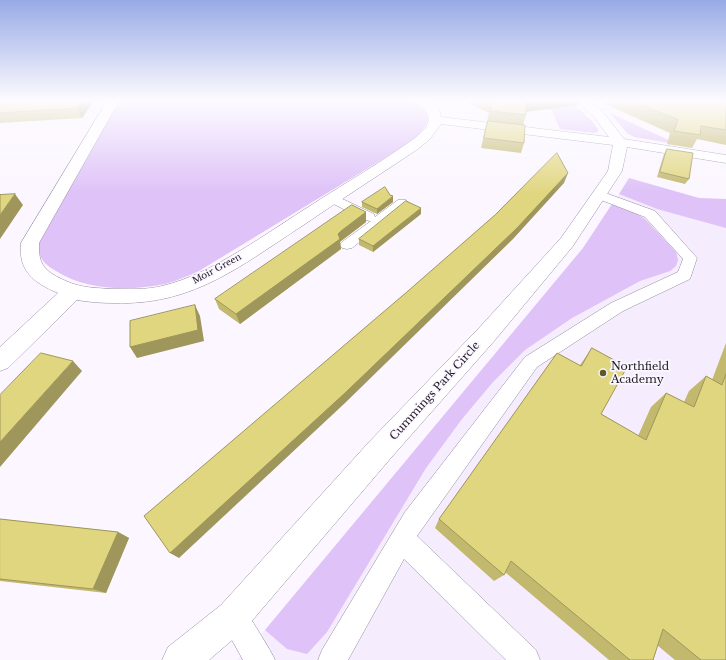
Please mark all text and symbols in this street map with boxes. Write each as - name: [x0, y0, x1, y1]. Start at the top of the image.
- street label: Moir Green: [191, 252, 243, 286]
- street label: Cummings Park Circle: [387, 339, 483, 443]
- place label: Northfield Academy: [611, 360, 669, 386]
- marker: Northfield Academy: [598, 368, 608, 378]

